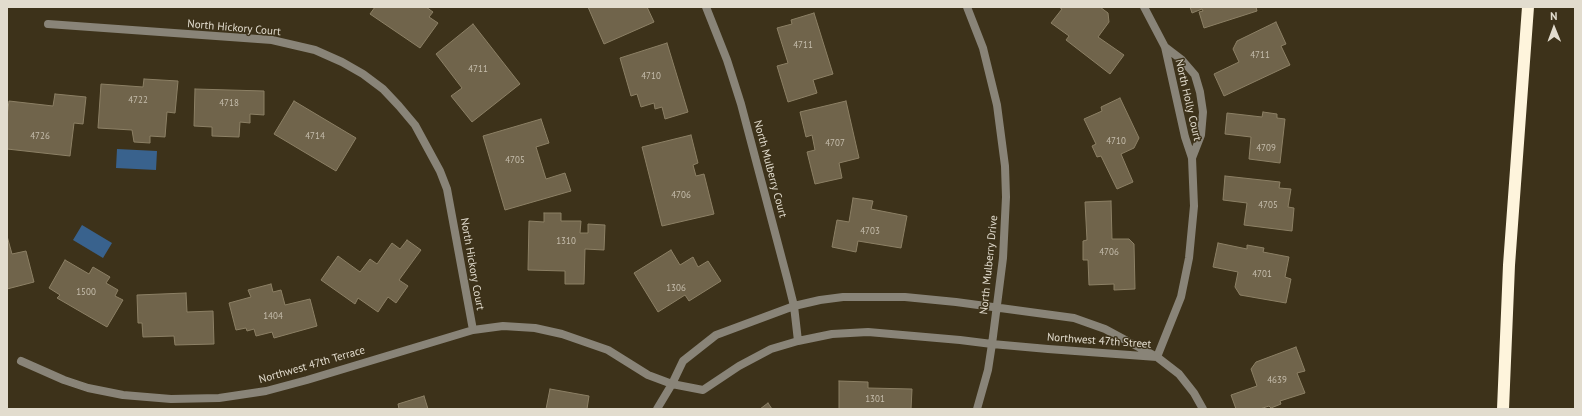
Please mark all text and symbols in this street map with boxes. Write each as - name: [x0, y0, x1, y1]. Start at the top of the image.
- north arrow: [1534, 8, 1574, 48]
- text: N: [1550, 9, 1558, 23]
- street label: North Hickory Court: [187, 17, 281, 39]
- house number: 4711: [793, 40, 813, 50]
- house number: 4711: [1250, 50, 1270, 60]
- street label: North Holly Court: [1172, 58, 1204, 142]
- house number: 4711: [468, 64, 488, 74]
- house number: 4710: [641, 71, 661, 81]
- house number: 4722: [128, 95, 148, 105]
- house number: 4718: [219, 98, 239, 108]
- street label: North Mulberry Court: [751, 119, 789, 219]
- house number: 4726: [30, 131, 50, 141]
- house number: 4714: [305, 131, 325, 141]
- house number: 4710: [1106, 136, 1126, 146]
- house number: 4707: [825, 138, 845, 148]
- house number: 4709: [1256, 143, 1276, 153]
- house number: 4705: [505, 155, 525, 165]
- house number: 4706: [671, 190, 691, 200]
- house number: 4705: [1258, 200, 1278, 210]
- street label: North Mulberry Drive: [977, 215, 1001, 315]
- street label: North Hickory Court: [457, 217, 487, 311]
- house number: 4703: [860, 226, 880, 236]
- house number: 1310: [556, 236, 576, 246]
- house number: 4706: [1099, 247, 1119, 257]
- house number: 4701: [1252, 269, 1272, 279]
- house number: 1306: [666, 283, 686, 293]
- house number: 1500: [76, 287, 96, 297]
- house number: 1404: [263, 311, 283, 321]
- street label: Northwest 47th Street: [1046, 331, 1152, 351]
- street label: Northwest 47th Terrace: [257, 344, 367, 386]
- house number: 4639: [1267, 375, 1287, 385]
- house number: 1301: [865, 394, 885, 404]

